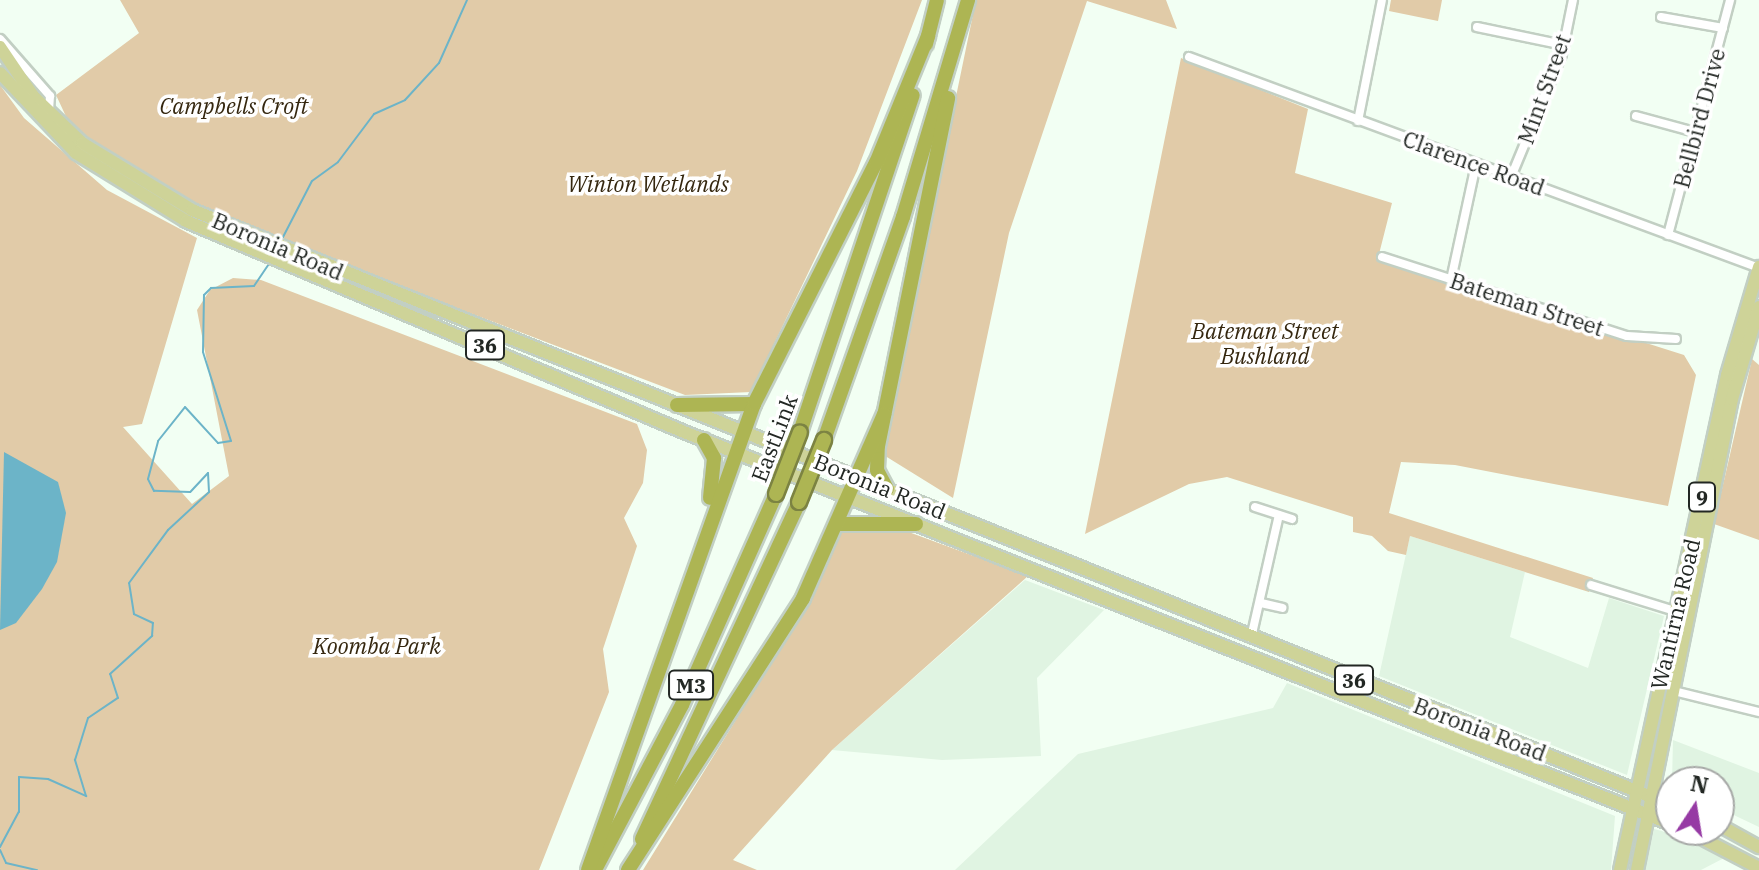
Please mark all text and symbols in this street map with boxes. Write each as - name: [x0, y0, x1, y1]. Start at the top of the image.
- street label: Mint Street: [1512, 31, 1576, 147]
- street label: Bellbird Drive: [1668, 45, 1730, 191]
- park label: Campbells Croft: [160, 93, 308, 119]
- street label: Clarence Road: [1399, 125, 1549, 201]
- park label: Winton Wetlands: [567, 171, 729, 197]
- street label: Boronia Road: [208, 207, 348, 285]
- street label: Bateman Street: [1447, 267, 1607, 341]
- park label: Bateman Street Bushland: [1191, 317, 1339, 368]
- road number: 36: [465, 329, 505, 361]
- street label: EastLink: [745, 391, 803, 485]
- street label: Boronia Road: [810, 448, 950, 524]
- road number: 9: [1688, 481, 1716, 513]
- street label: Wantirna Road: [1645, 536, 1705, 692]
- park label: Koomba Park: [313, 633, 441, 659]
- road number: 36: [1334, 664, 1374, 696]
- road number: M3: [667, 669, 715, 701]
- street label: Boronia Road: [1410, 692, 1550, 766]
- north arrow: [1655, 766, 1735, 846]
- text: N: [1688, 768, 1711, 800]

